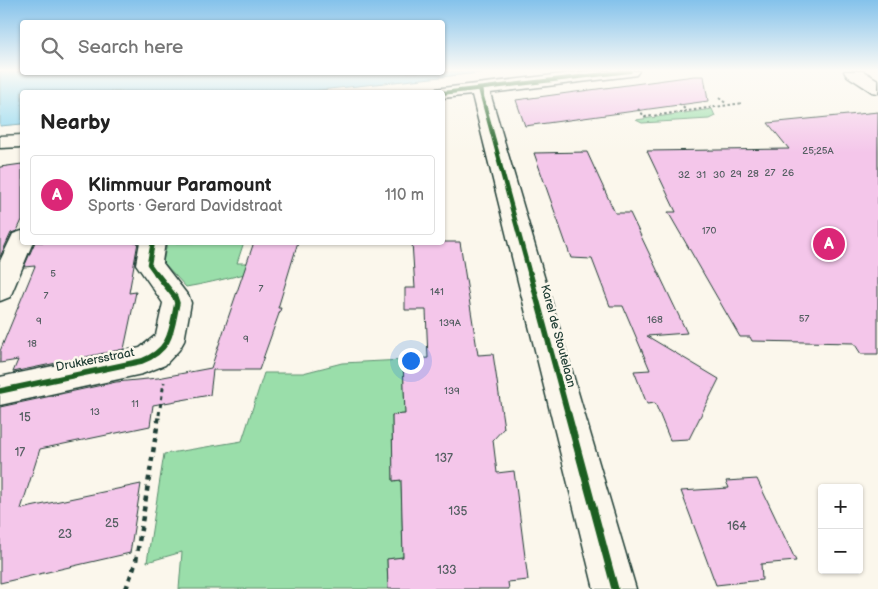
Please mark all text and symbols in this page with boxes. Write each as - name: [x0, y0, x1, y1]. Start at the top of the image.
- search box: [20, 20, 445, 75]
- icon: search: [38, 34, 66, 62]
- text: Search here: [78, 36, 183, 59]
- text: Nearby: [40, 110, 110, 135]
- house number: 25;25A: [802, 145, 835, 157]
- house number: 27: [765, 167, 775, 179]
- house number: 26: [782, 167, 794, 179]
- house number: 29: [730, 168, 742, 180]
- house number: 28: [747, 168, 759, 180]
- house number: 32: [678, 169, 690, 181]
- house number: 31: [696, 169, 706, 181]
- house number: 30: [713, 169, 725, 181]
- text: Klimmuur Paramount: [88, 174, 271, 197]
- text: A: [52, 186, 62, 205]
- text: 110 m: [385, 186, 424, 205]
- text: Sports · Gerard Davidstraat: [88, 197, 282, 216]
- house number: 170: [702, 225, 716, 237]
- pin: A: [813, 225, 845, 263]
- house number: 5: [50, 268, 56, 280]
- house number: 7: [259, 283, 264, 295]
- street label: Karel de Stoutelaan: [537, 283, 579, 389]
- house number: 141: [430, 286, 444, 298]
- house number: 7: [44, 290, 49, 302]
- house number: 57: [799, 313, 809, 325]
- house number: 168: [647, 314, 663, 326]
- house number: 9: [36, 315, 42, 327]
- house number: 139A: [439, 317, 462, 329]
- house number: 9: [243, 333, 249, 345]
- house number: 18: [27, 338, 37, 350]
- street label: Drukkersstraat: [54, 345, 136, 375]
- your location: [398, 348, 424, 374]
- house number: 139: [444, 385, 460, 397]
- house number: 11: [131, 398, 139, 410]
- house number: 13: [90, 406, 100, 418]
- house number: 15: [19, 410, 31, 425]
- house number: 17: [15, 445, 25, 460]
- house number: 137: [435, 451, 453, 466]
- map controls: [818, 484, 863, 574]
- button: +: [818, 484, 863, 529]
- house number: 135: [449, 504, 468, 519]
- house number: 25: [105, 516, 119, 531]
- house number: 164: [727, 519, 747, 534]
- house number: 23: [58, 527, 72, 542]
- button: −: [818, 529, 863, 574]
- house number: 133: [437, 563, 457, 578]

